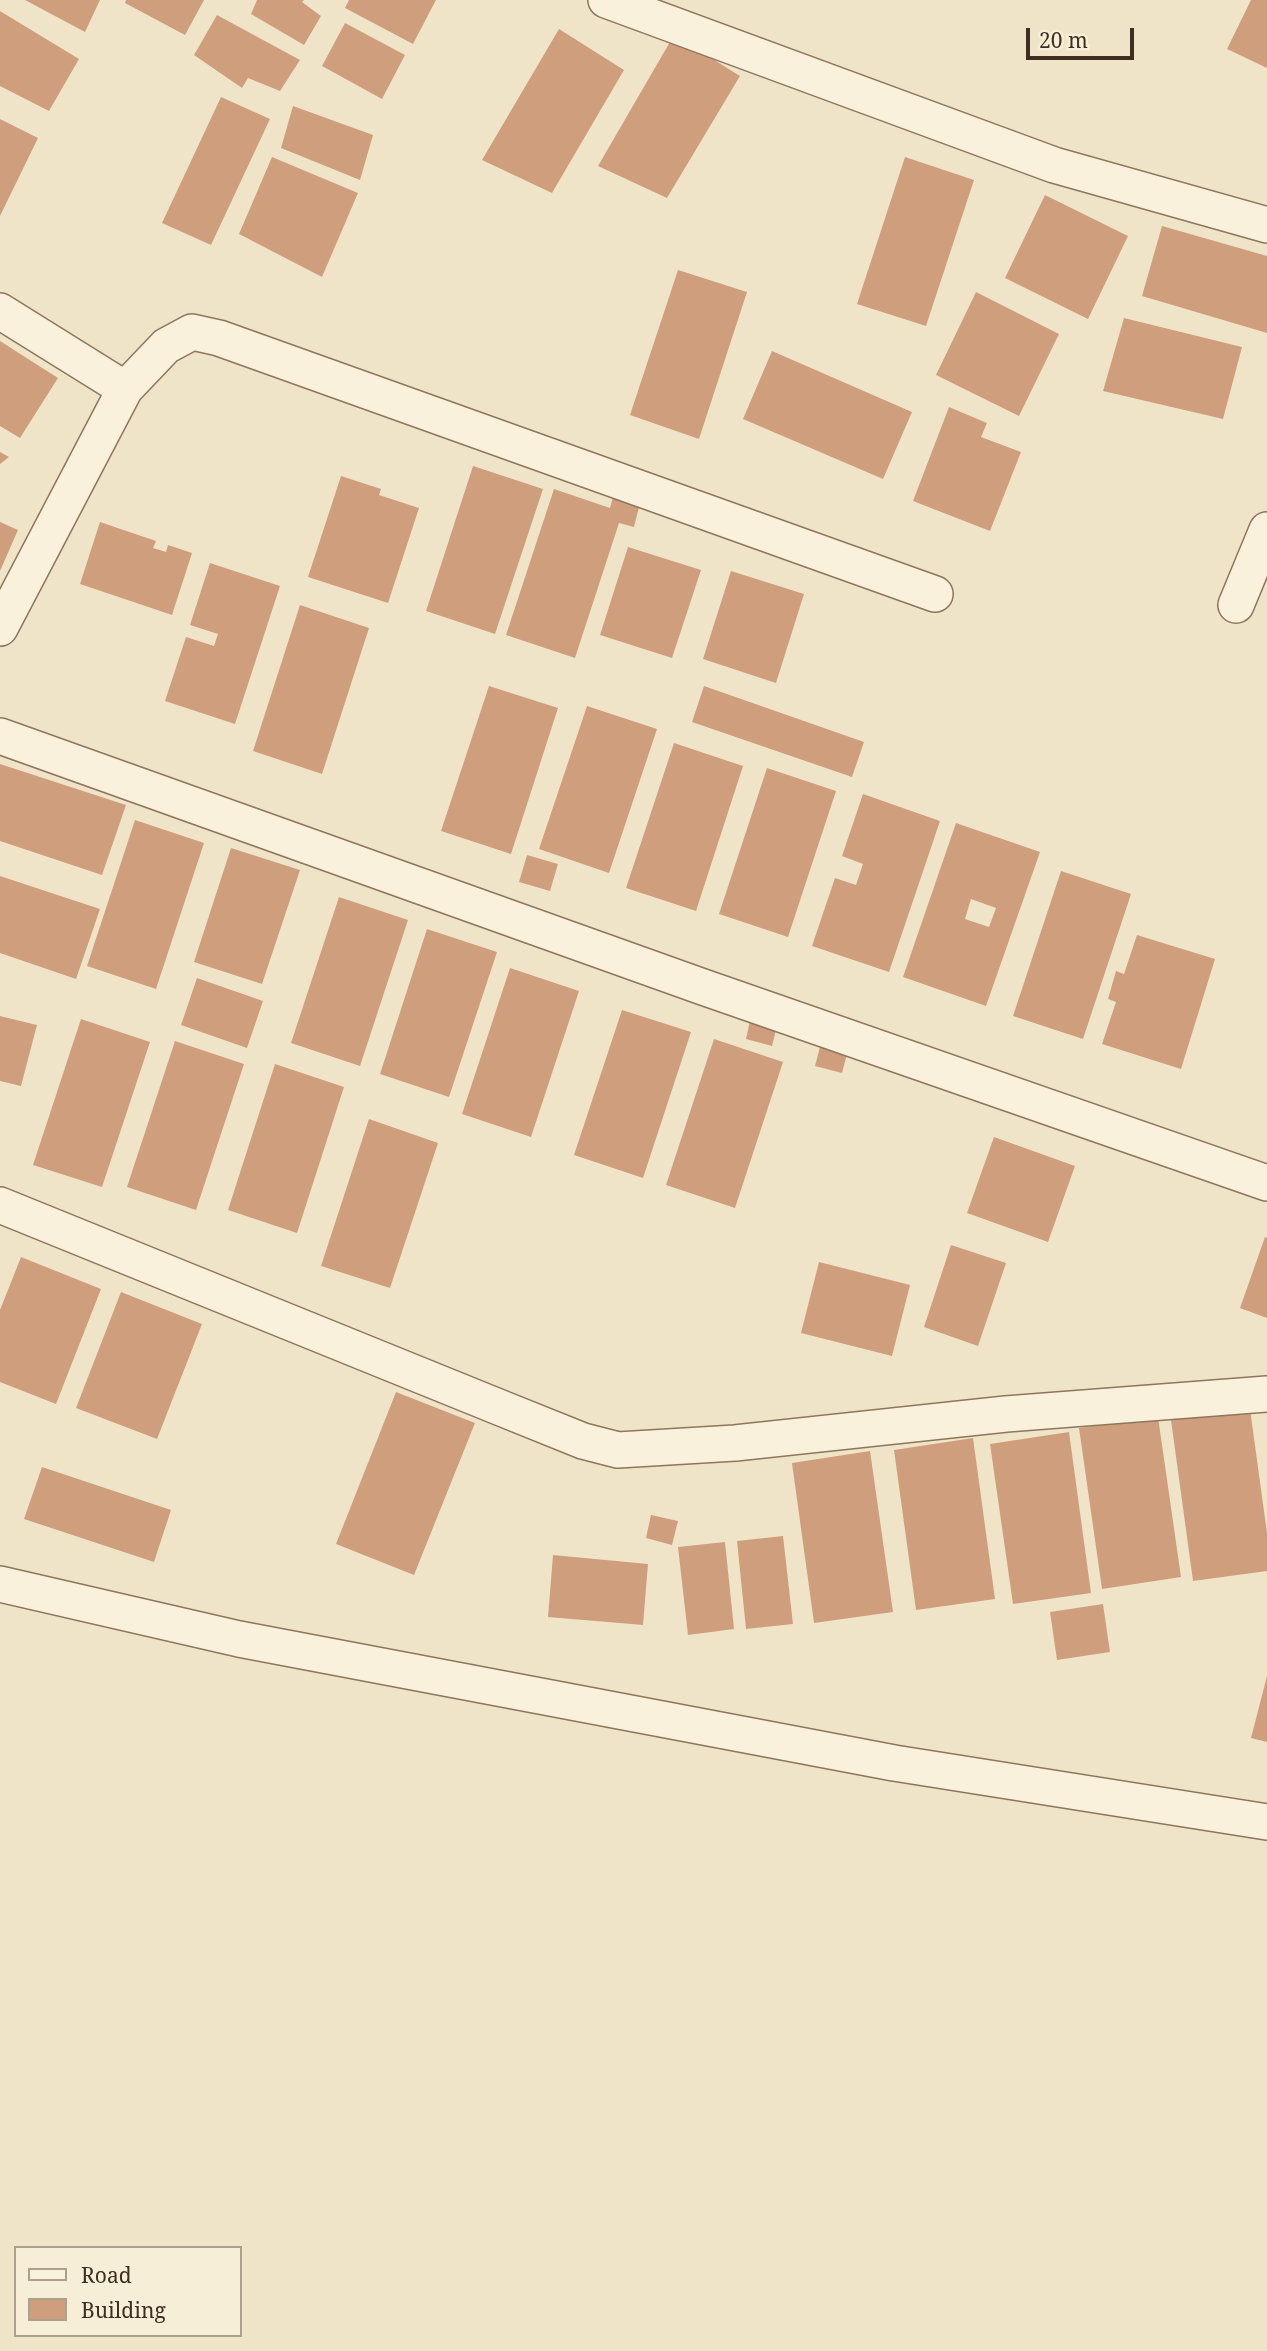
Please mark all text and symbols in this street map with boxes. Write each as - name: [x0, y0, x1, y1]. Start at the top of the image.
- scale bar: [1029, 14, 1138, 58]
- text: 20 m: [1039, 26, 1088, 54]
- legend: [14, 2246, 242, 2337]
- text: Road: [81, 2261, 132, 2289]
- text: Building: [81, 2296, 166, 2324]

